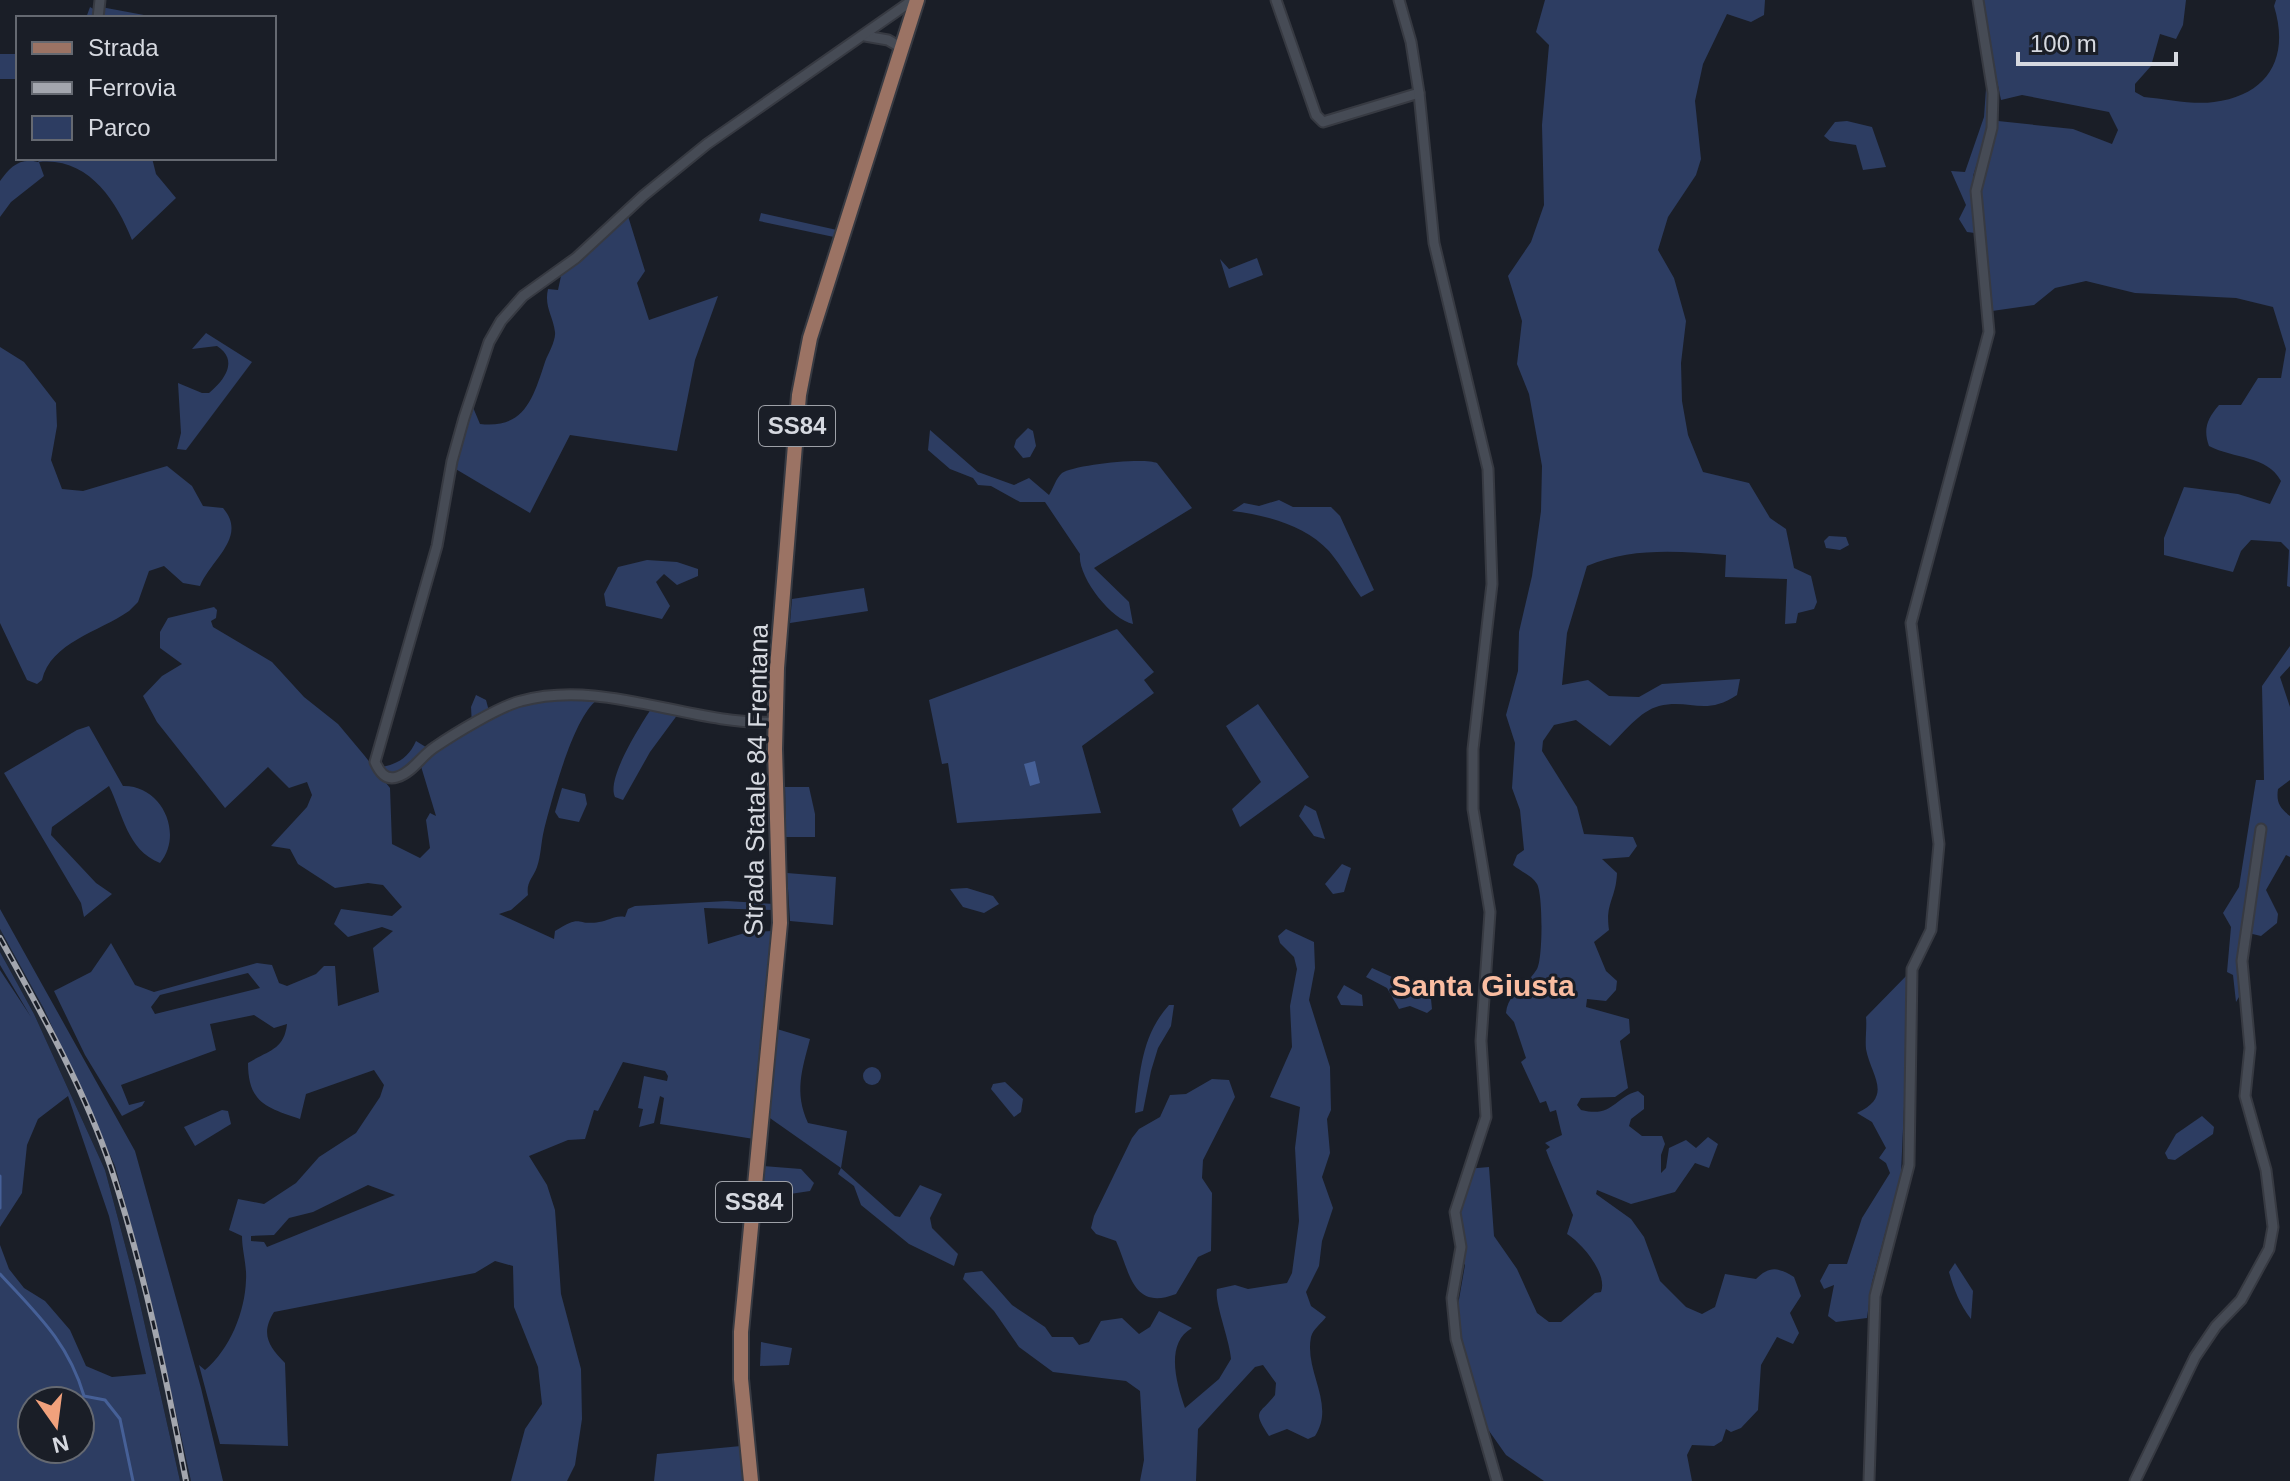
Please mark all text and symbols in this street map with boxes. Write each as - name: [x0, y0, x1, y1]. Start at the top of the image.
- legend: [16, 16, 276, 160]
- scale bar: [2018, 16, 2176, 66]
- text: 100 m: [2030, 30, 2097, 57]
- text: Strada: [88, 34, 159, 61]
- text: Ferrovia: [88, 74, 177, 101]
- text: Parco: [88, 114, 151, 141]
- road number: SS84: [759, 406, 835, 446]
- street label: Strada Statale 84 Frentana: [738, 623, 774, 936]
- district label: Santa Giusta: [1391, 969, 1575, 1002]
- road number: SS84: [716, 1182, 792, 1222]
- north arrow: [16, 1385, 96, 1465]
- text: N: [50, 1430, 71, 1458]

